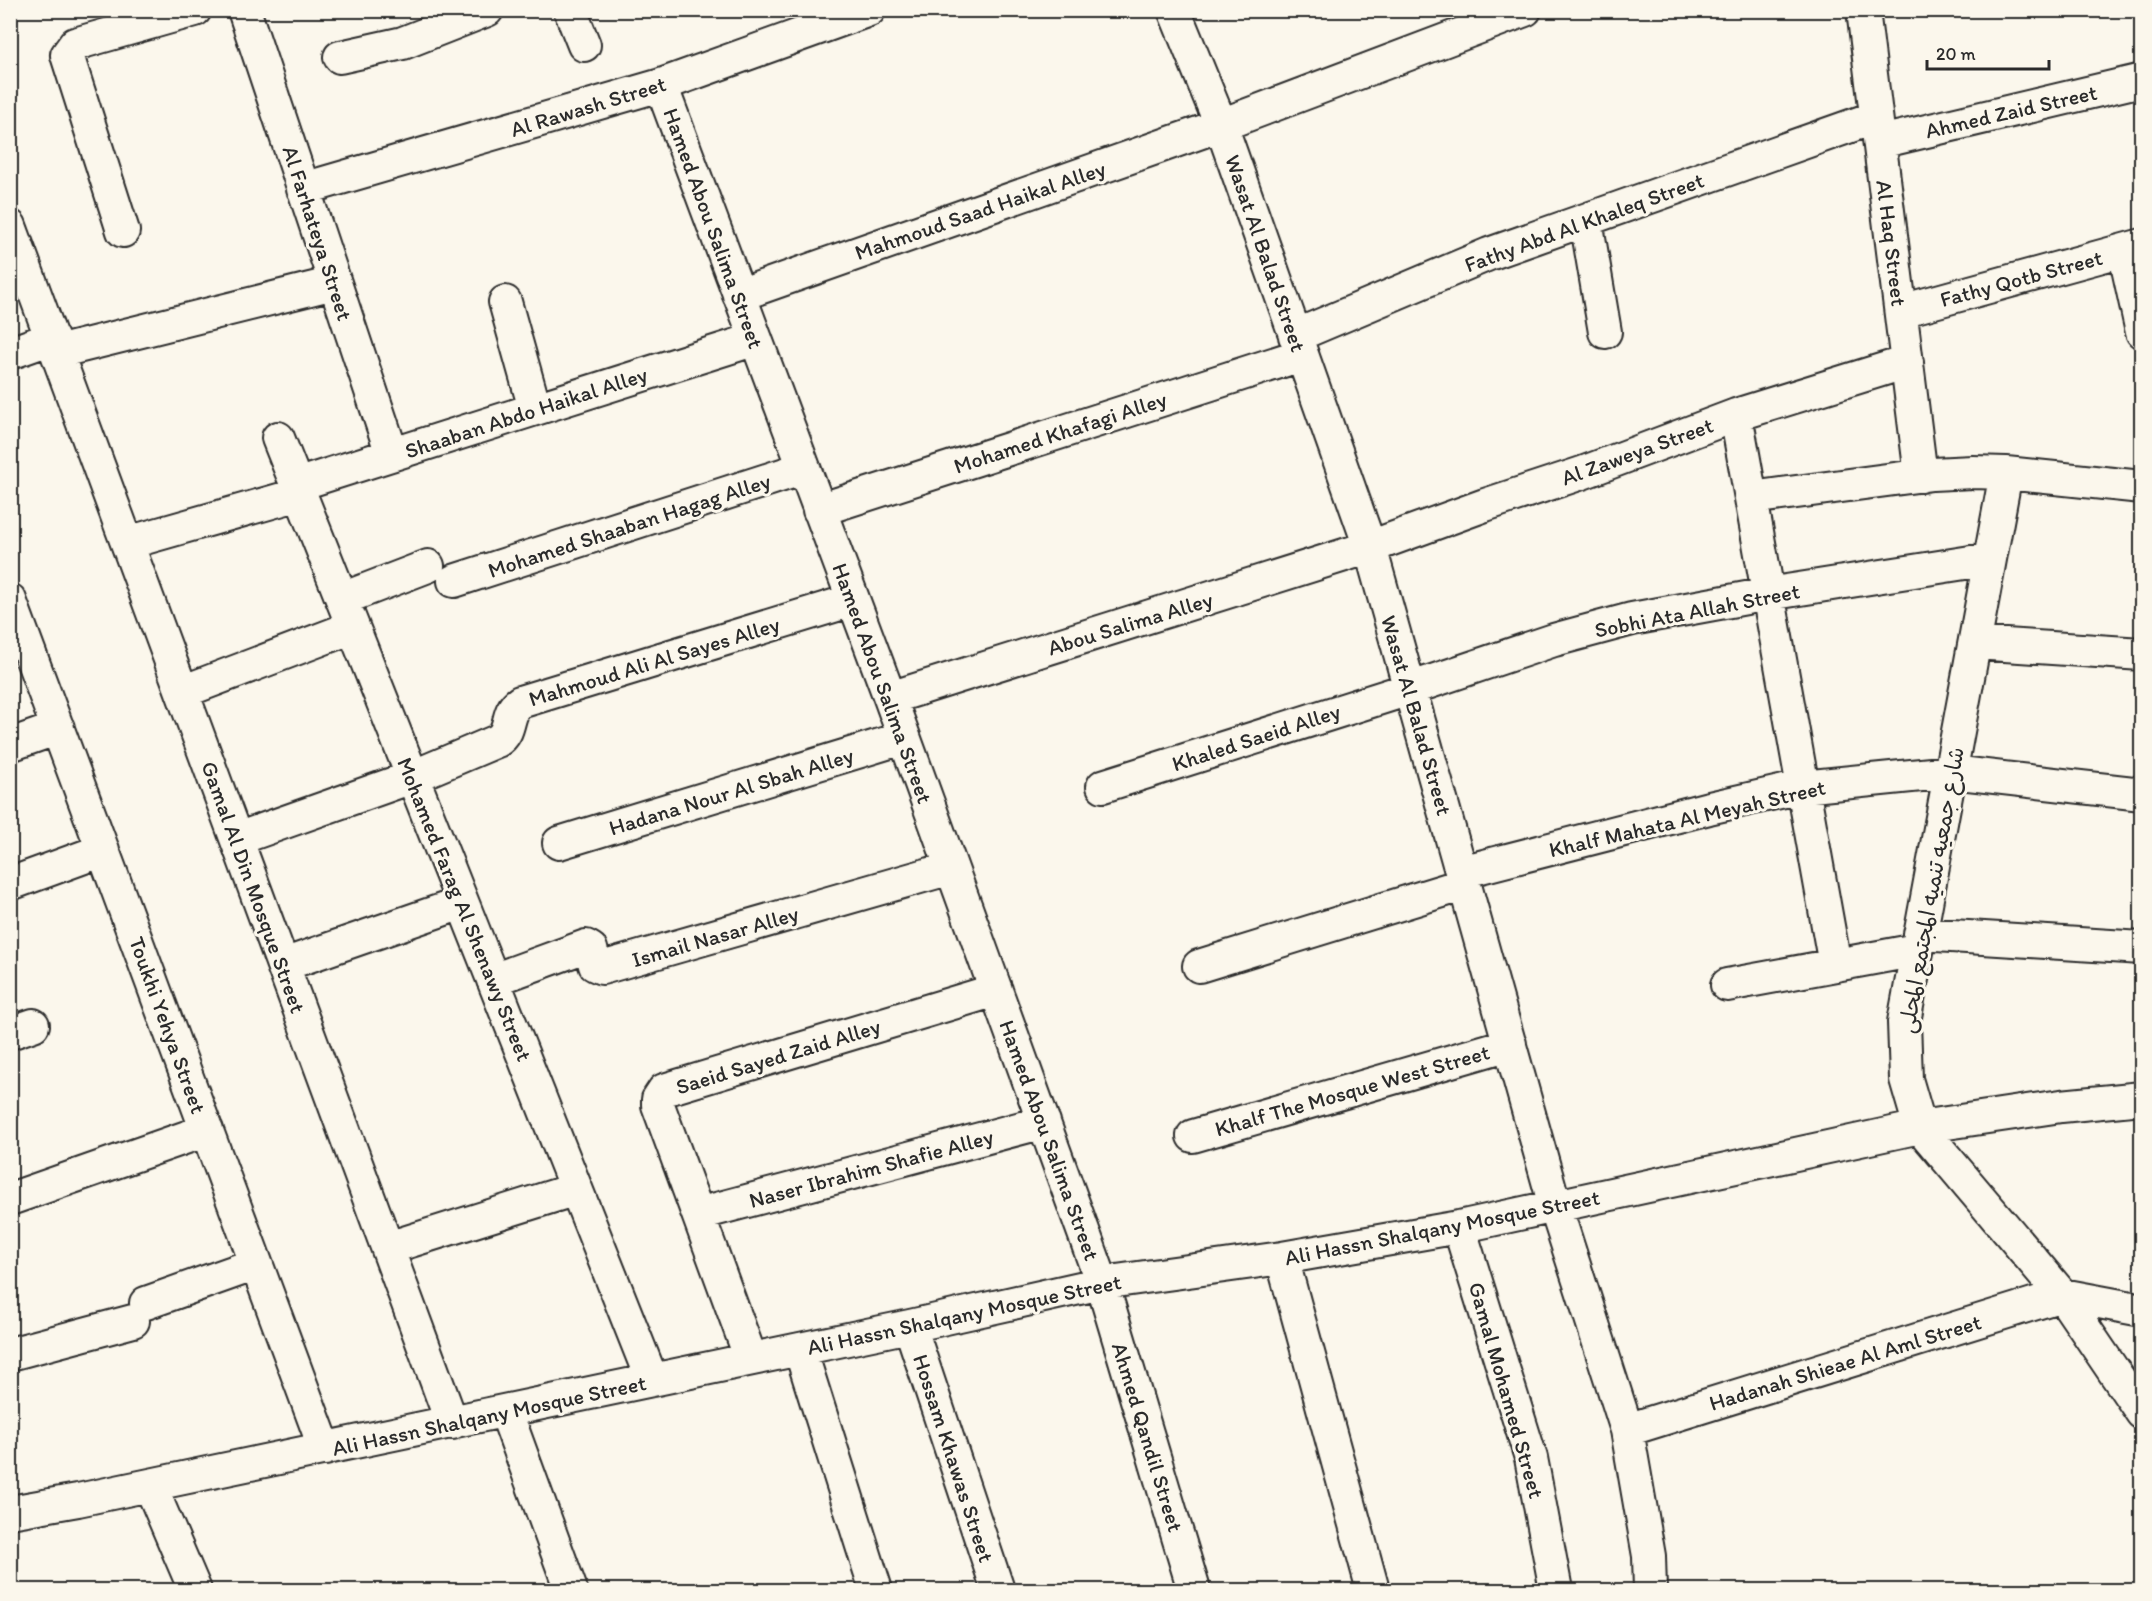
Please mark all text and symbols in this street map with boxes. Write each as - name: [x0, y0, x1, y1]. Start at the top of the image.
- scale bar: [1927, 33, 2048, 71]
- text: 20 m: [1936, 43, 1976, 65]
- street label: Al Rawash Street: [507, 70, 669, 143]
- street label: Ahmed Zaid Street: [1923, 79, 2100, 144]
- street label: Hamed Abou Salima Street: [657, 104, 770, 352]
- street label: Al Farhateya Street: [277, 142, 359, 324]
- street label: Wasat Al Balad Street: [1219, 151, 1312, 355]
- street label: Mahmoud Saad Haikal Alley: [851, 155, 1110, 266]
- street label: Fathy Abd Al Khaleq Street: [1461, 167, 1708, 278]
- street label: Al Haq Street: [1870, 178, 1913, 308]
- street label: Fathy Qotb Street: [1937, 244, 2105, 313]
- street label: Shaaban Abdo Haikal Alley: [402, 360, 651, 464]
- street label: Mohamed Khafagi Alley: [950, 385, 1171, 480]
- street label: Al Zaweya Street: [1558, 411, 1717, 491]
- street label: Mohamed Shaaban Hagag Alley: [484, 467, 775, 584]
- street label: Hamed Abou Salima Street: [826, 559, 939, 807]
- street label: Sobhi Ata Allah Street: [1592, 577, 1802, 644]
- street label: Abou Salima Alley: [1044, 585, 1217, 661]
- street label: Mahmoud Ali Al Sayes Alley: [525, 610, 784, 713]
- street label: Wasat Al Balad Street: [1375, 612, 1458, 818]
- street label: Khaled Saeid Alley: [1169, 697, 1344, 777]
- street label: Hadana Nour Al Sbah Alley: [606, 741, 857, 842]
- street label: شارع جمعيه تنميه المجتمع المحلى: [1893, 745, 1972, 1036]
- street label: Mohamed Farag Al Shenawy Street: [391, 753, 538, 1065]
- street label: Gamal Al Din Mosque Street: [195, 758, 312, 1017]
- street label: Khalf Mahata Al Meyah Street: [1546, 774, 1828, 863]
- street label: Ismail Nasar Alley: [629, 900, 802, 973]
- street label: Toukhi Yehya Street: [123, 933, 212, 1117]
- street label: Saeid Sayed Zaid Alley: [673, 1012, 884, 1100]
- street label: Hamed Abou Salima Street: [993, 1016, 1106, 1264]
- street label: Khalf The Mosque West Street: [1212, 1038, 1493, 1143]
- street label: Naser Ibrahim Shafie Alley: [746, 1123, 997, 1214]
- street label: Ali Hassn Shalqany Mosque Street: [1282, 1184, 1602, 1271]
- street label: Ali Hassn Shalqany Mosque Street: [805, 1268, 1124, 1361]
- street label: Gamal Mohamed Street: [1463, 1279, 1550, 1501]
- street label: Hadanah Shieae Al Aml Street: [1706, 1308, 1984, 1417]
- street label: Ahmed Qandil Street: [1106, 1339, 1189, 1535]
- street label: Hossam Khawas Street: [907, 1351, 1000, 1566]
- street label: Ali Hassn Shalqany Mosque Street: [330, 1369, 649, 1462]

